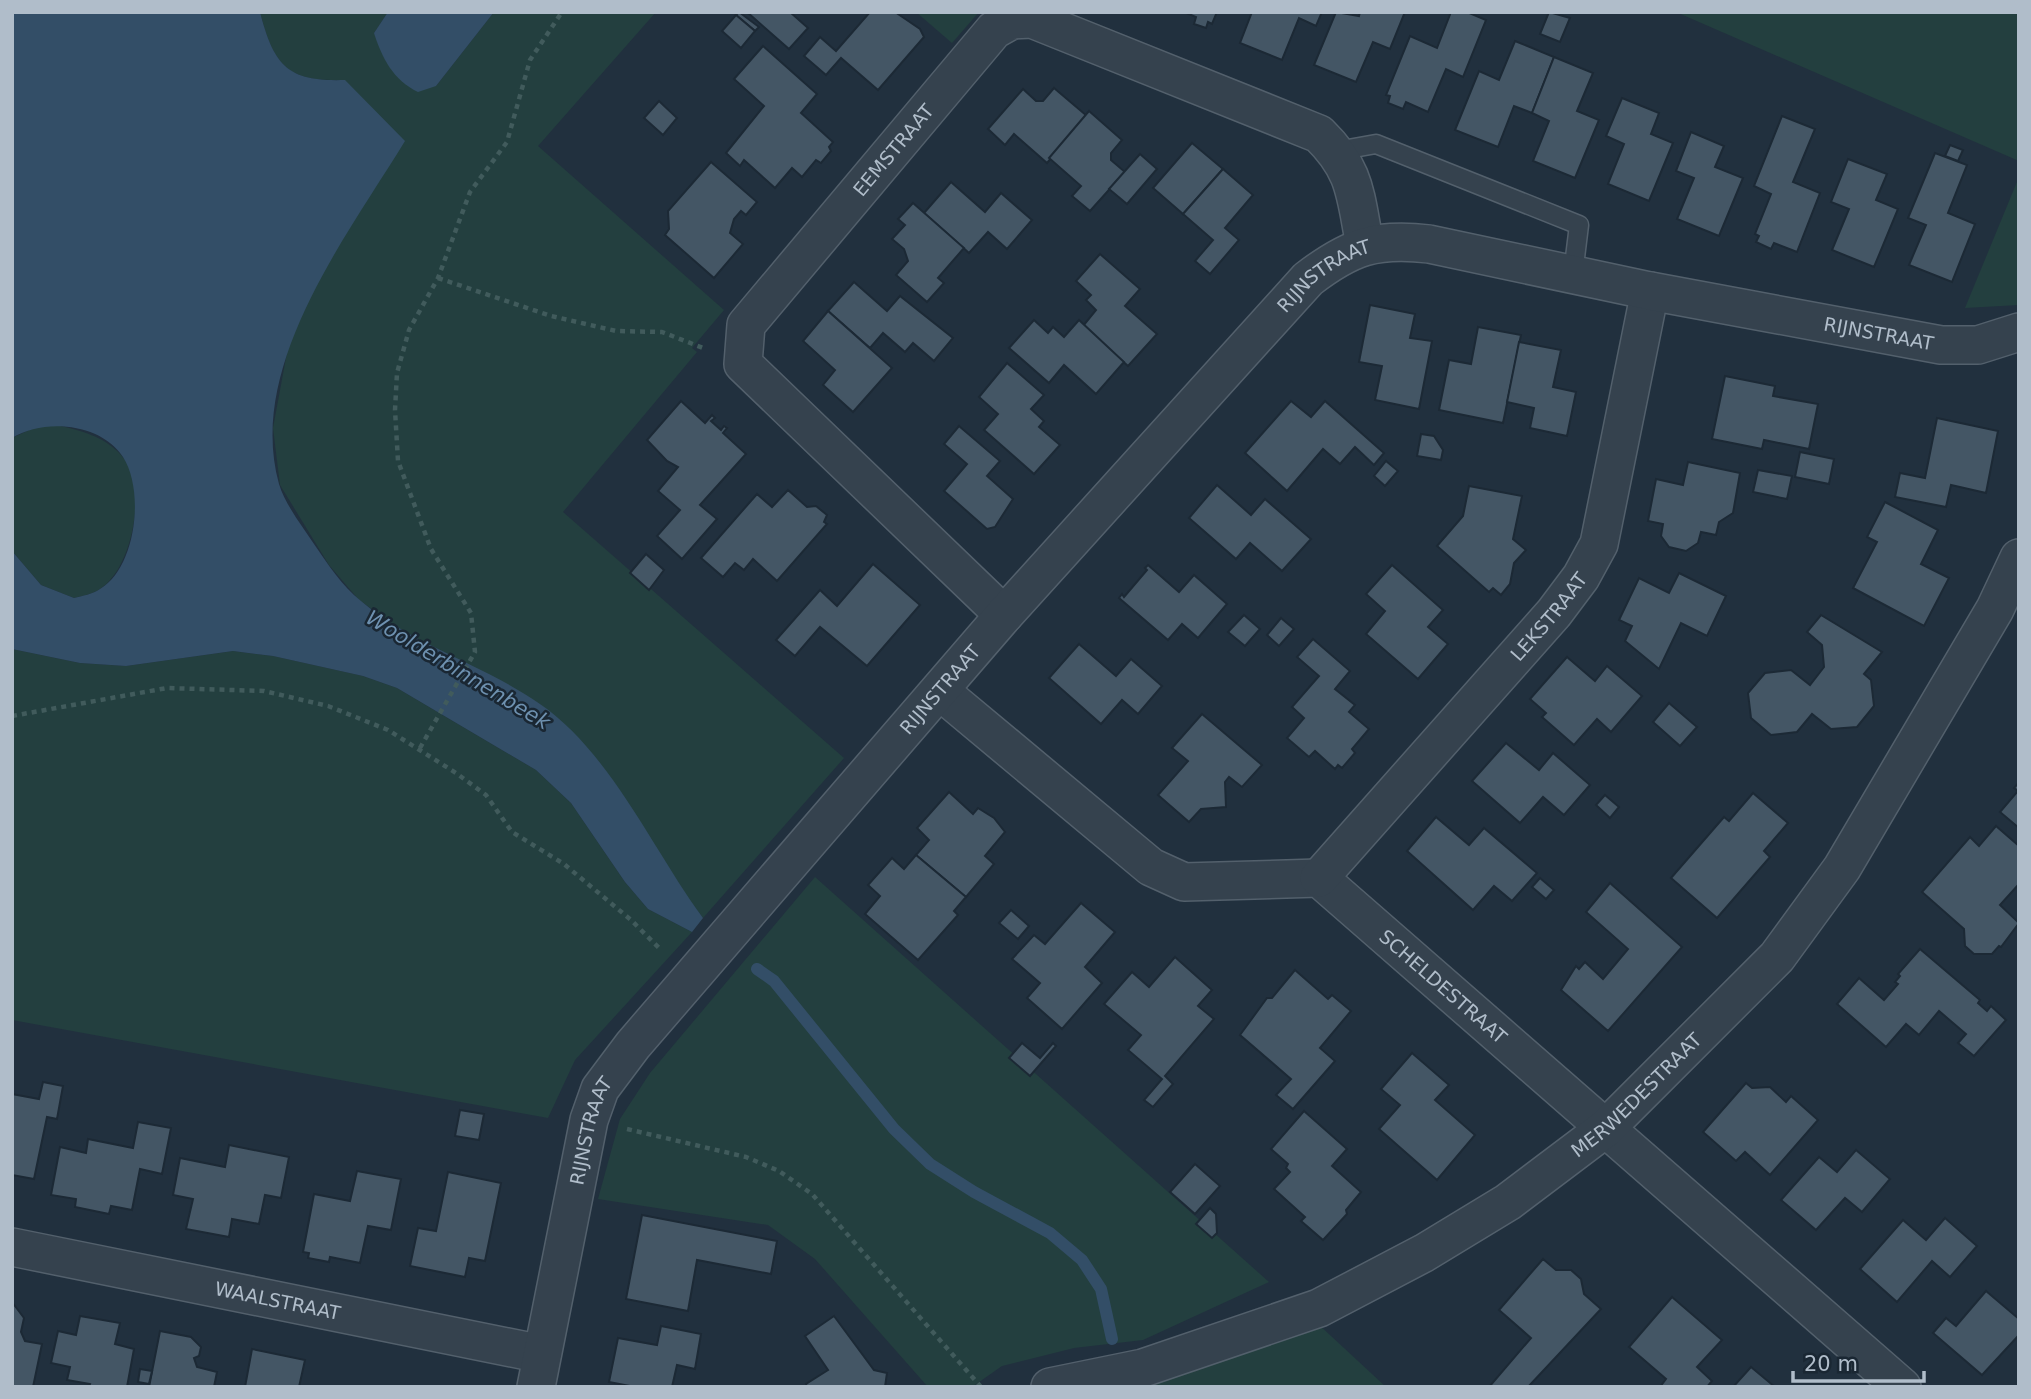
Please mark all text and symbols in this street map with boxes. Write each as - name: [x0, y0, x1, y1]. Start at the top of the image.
- street label: EEMSTRAAT: [848, 99, 938, 200]
- street label: RIJNSTRAAT: [1272, 235, 1373, 317]
- street label: RIJNSTRAAT: [1822, 312, 1936, 354]
- street label: LEKSTRAAT: [1506, 568, 1592, 665]
- water label: Woolderbinnenbeek: [362, 605, 555, 735]
- street label: RIJNSTRAAT: [895, 640, 985, 739]
- street label: SCHELDESTRAAT: [1375, 925, 1512, 1048]
- street label: MERWEDESTRAAT: [1567, 1028, 1706, 1162]
- street label: RIJNSTRAAT: [565, 1072, 617, 1187]
- street label: WAALSTRAAT: [213, 1277, 343, 1324]
- scale bar: [1793, 1340, 1924, 1384]
- text: 20 m: [1804, 1352, 1858, 1376]

